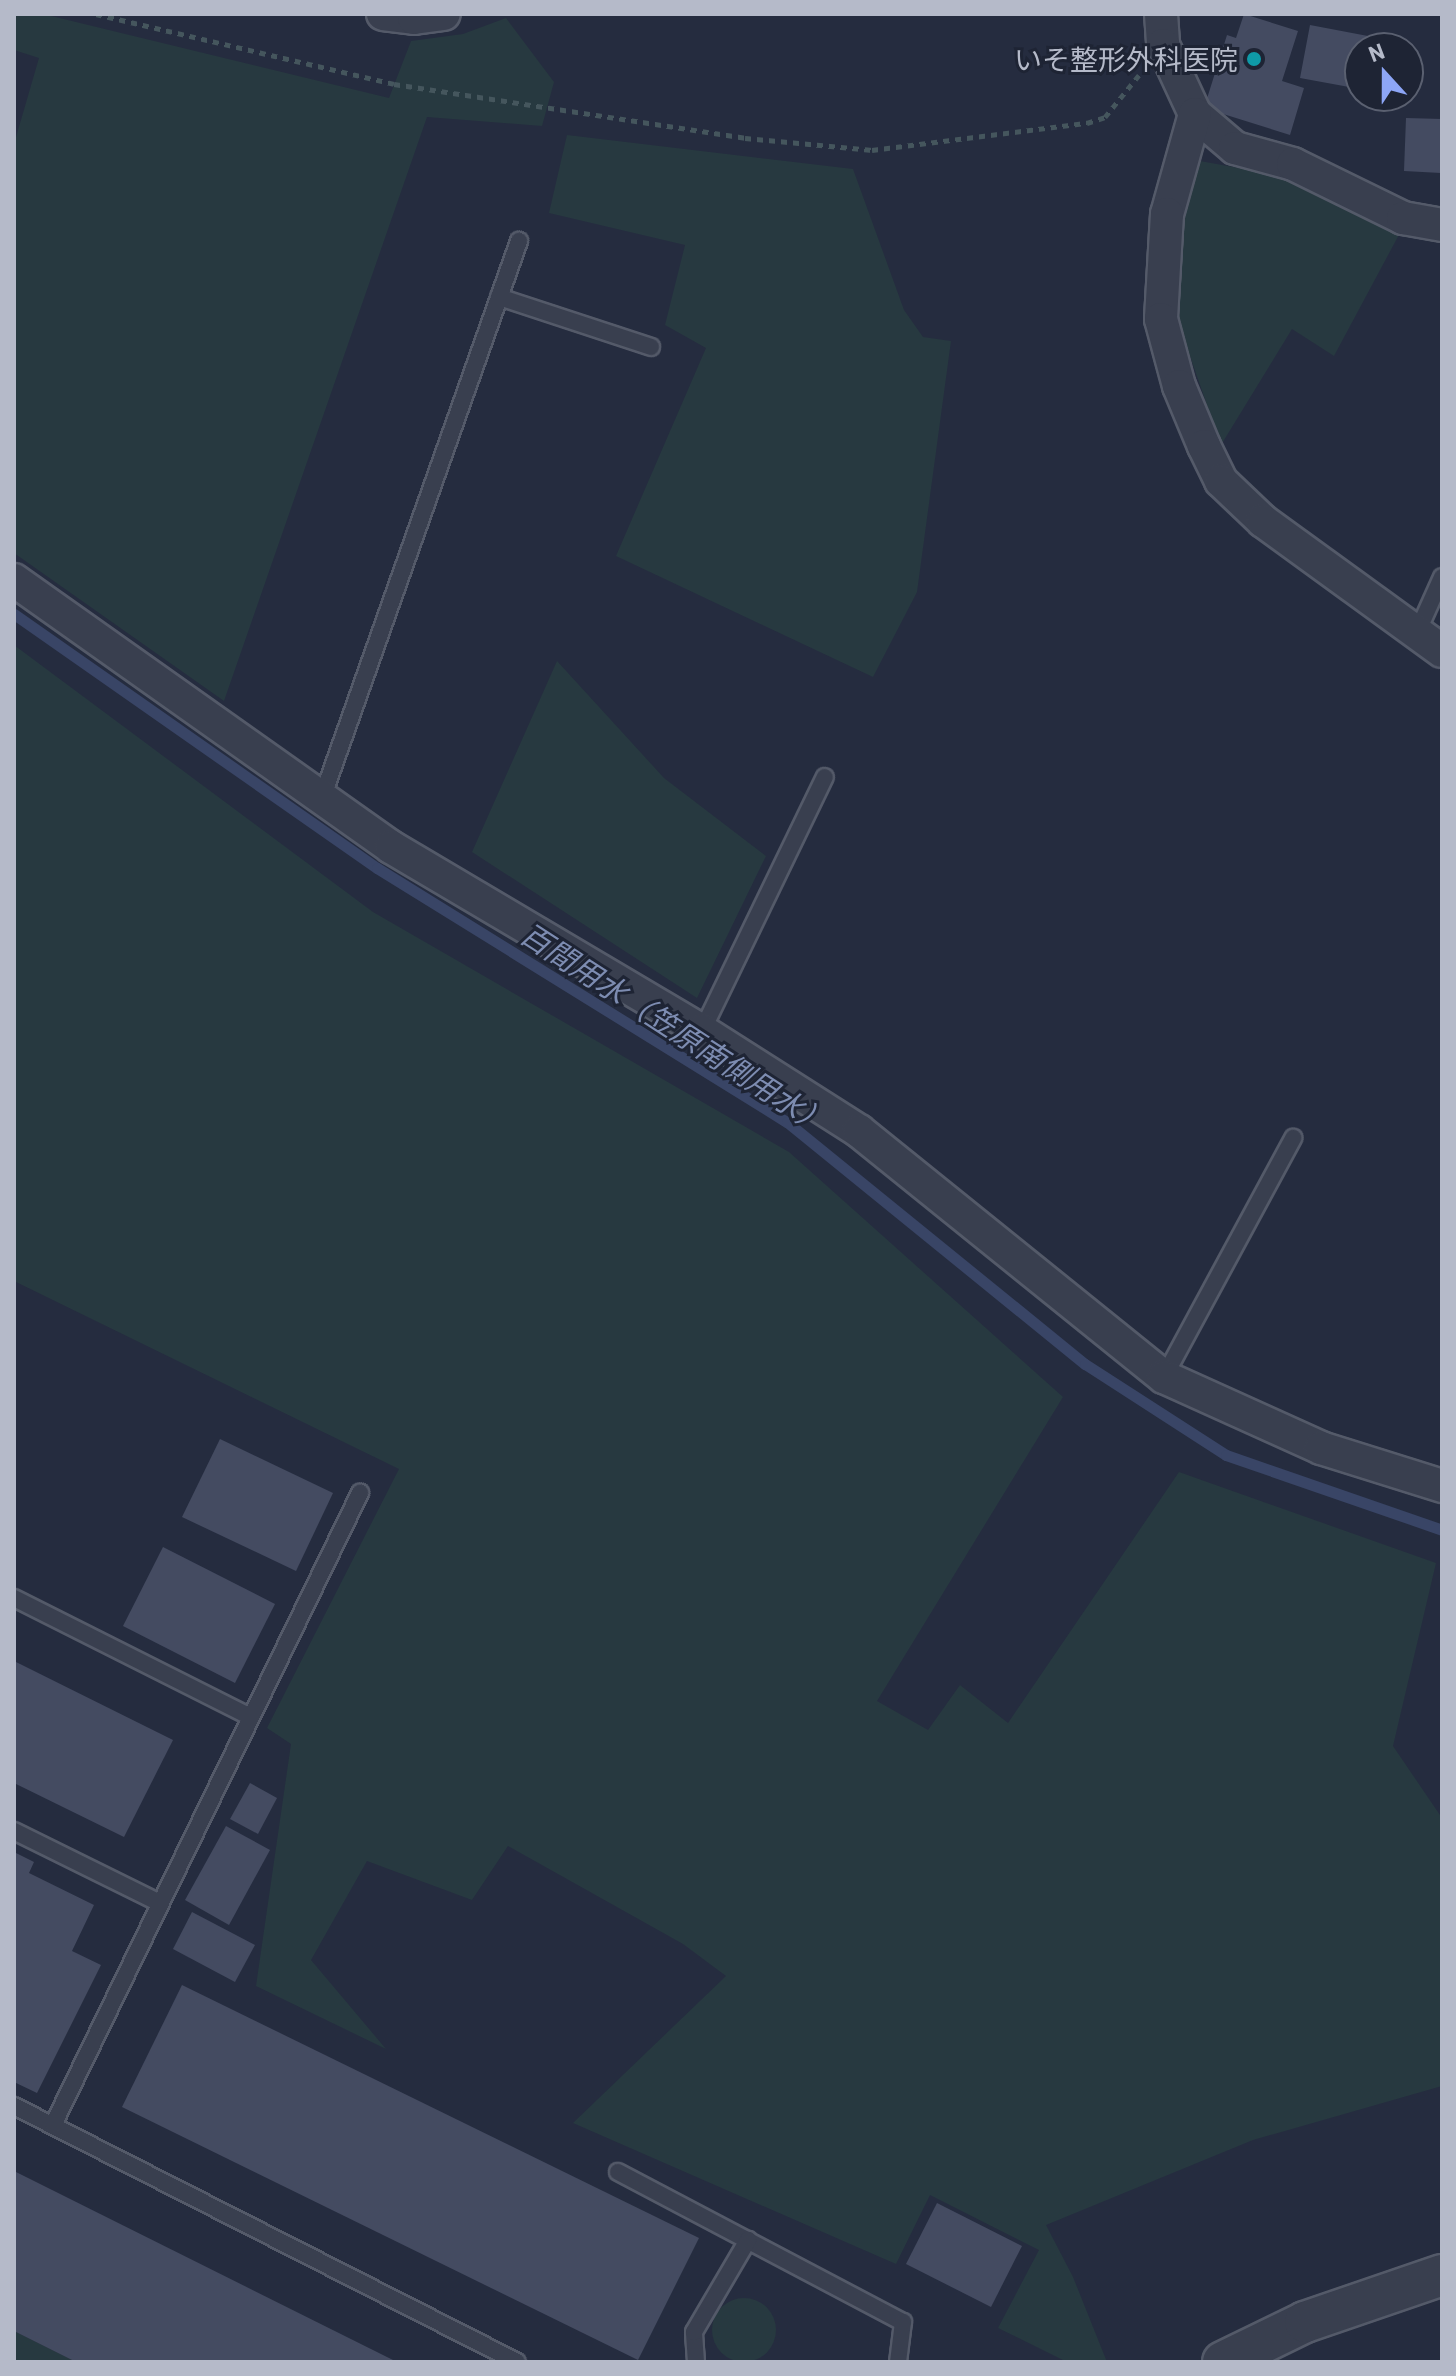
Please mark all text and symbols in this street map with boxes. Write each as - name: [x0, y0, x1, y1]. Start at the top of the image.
- north arrow: [1344, 32, 1424, 112]
- text: N: [1365, 37, 1388, 66]
- place label: いそ整形外科医院: [1014, 42, 1238, 76]
- marker: いそ整形外科医院: [1245, 50, 1263, 68]
- water label: 百間用水（笠原南側用水）: [514, 915, 836, 1141]

